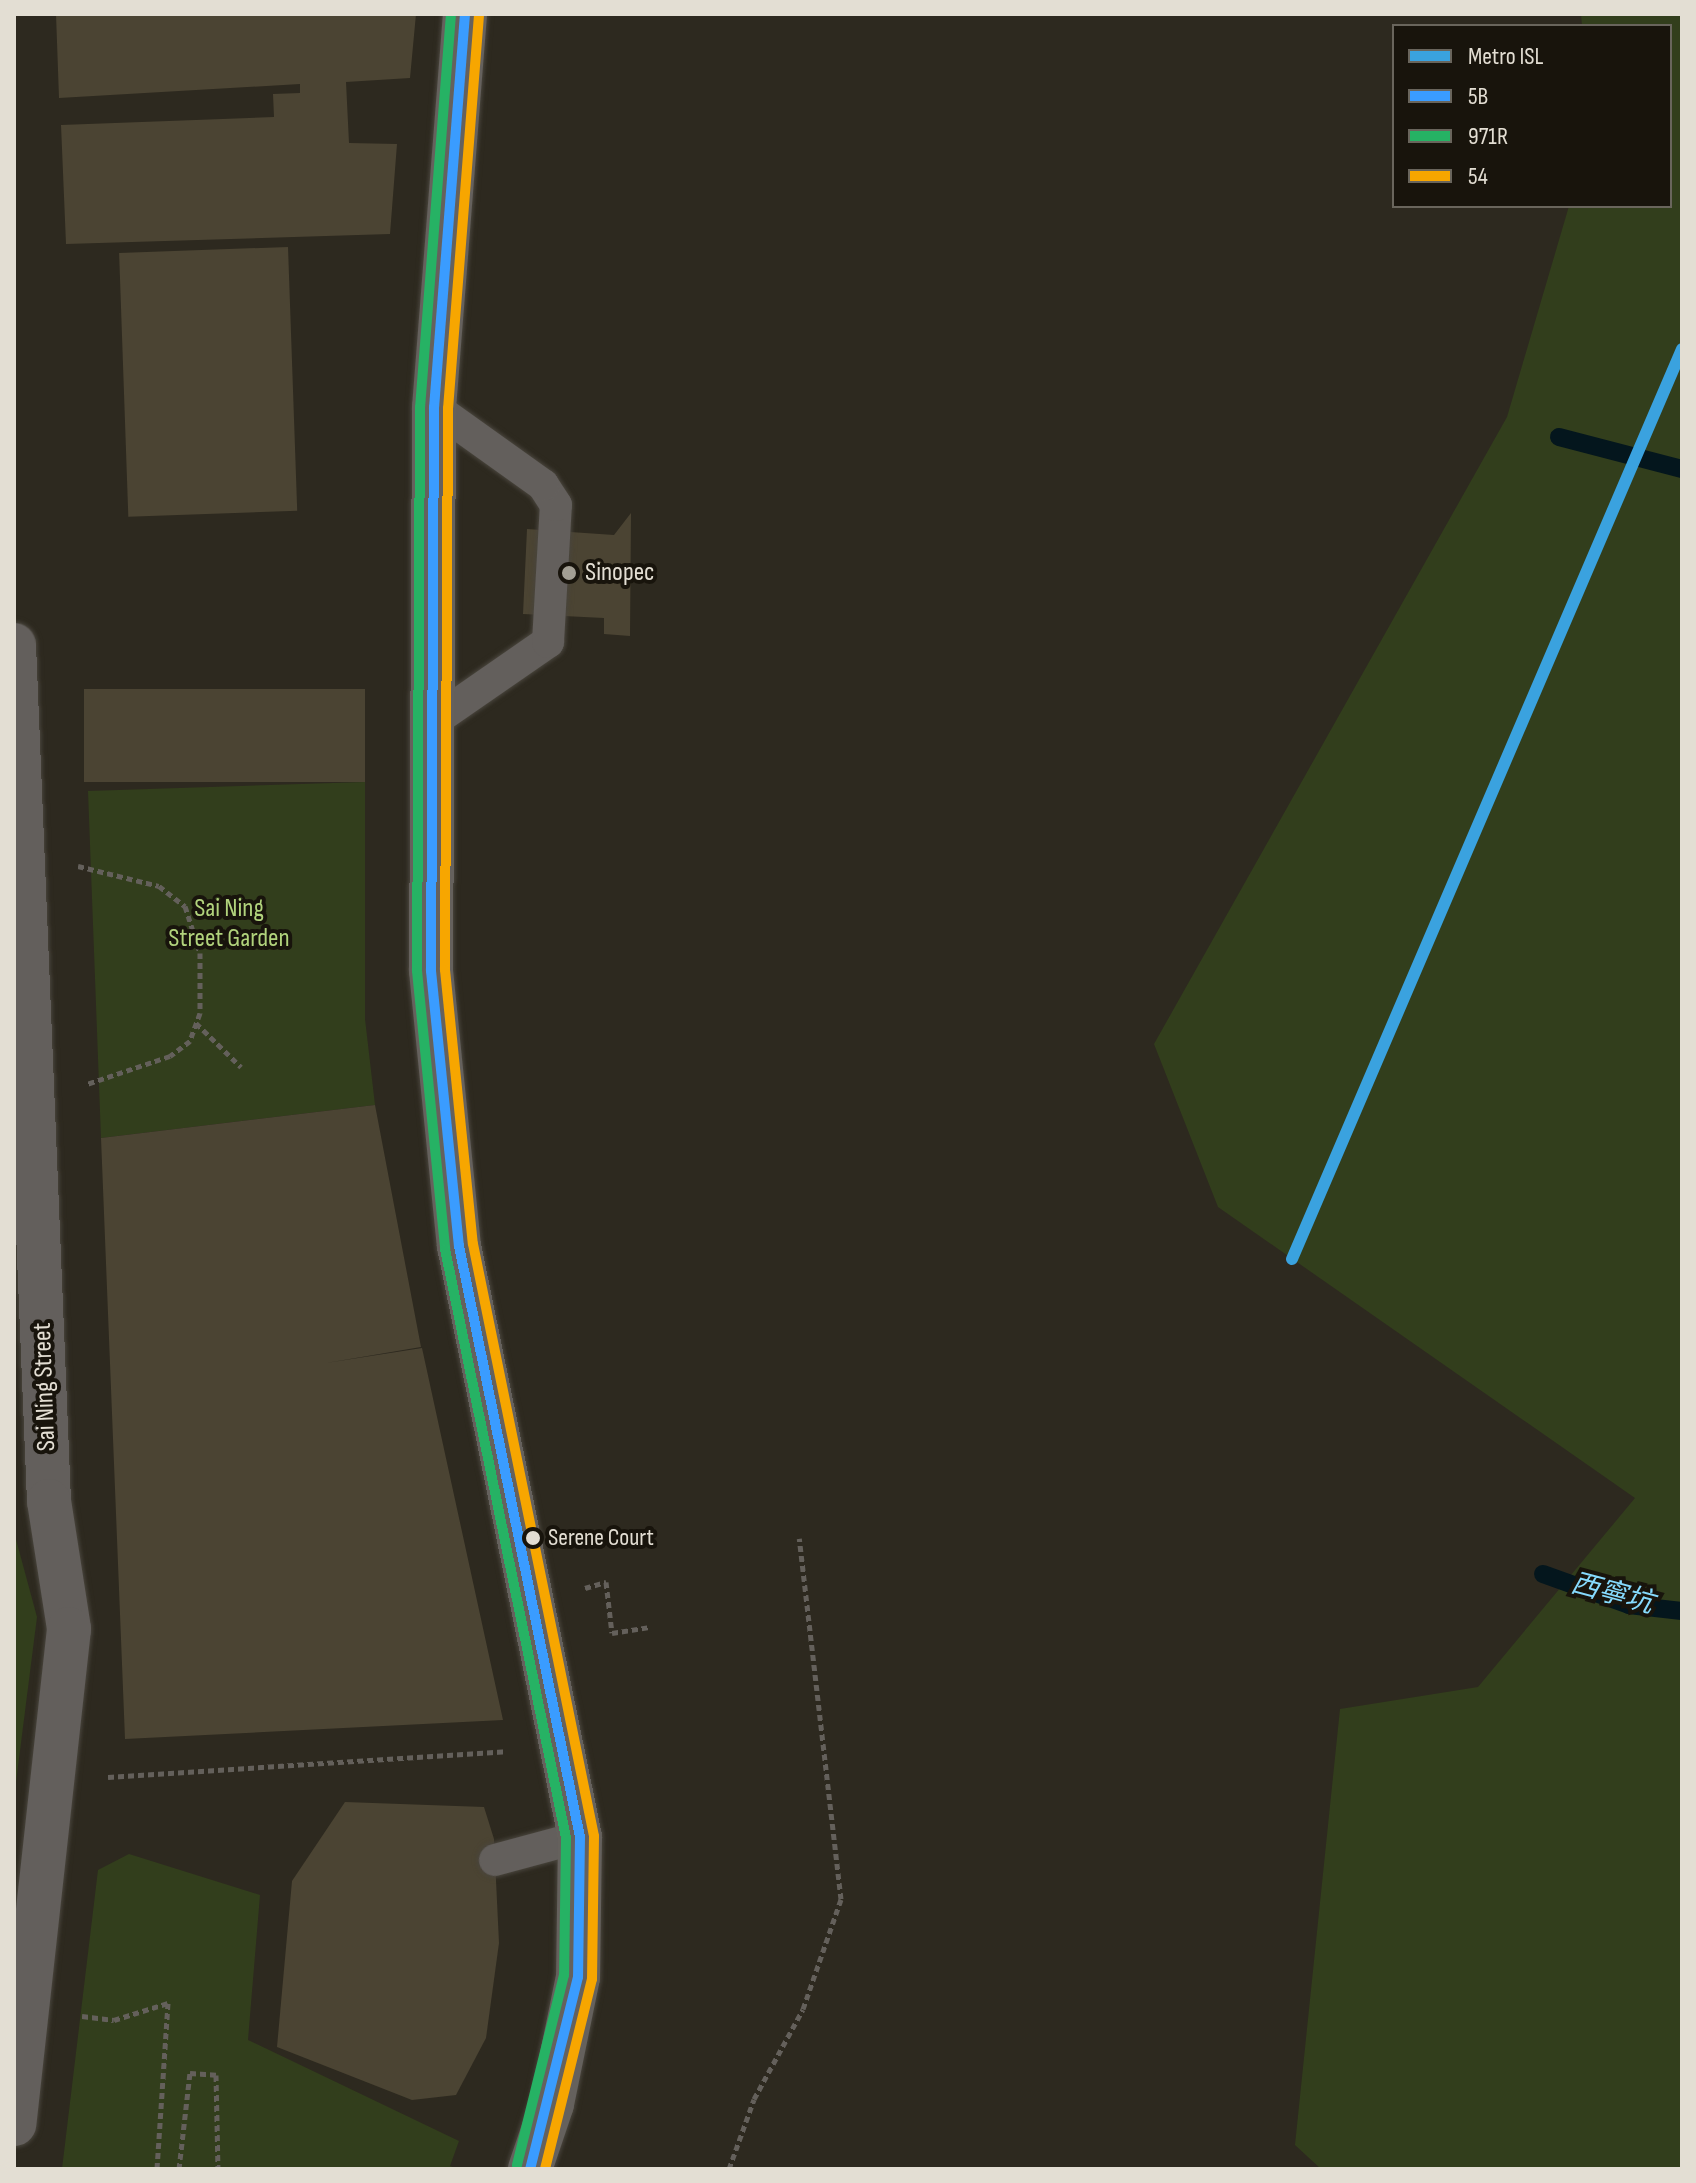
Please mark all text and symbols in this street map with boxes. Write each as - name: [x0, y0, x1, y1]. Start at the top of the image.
- legend: [1392, 24, 1672, 208]
- text: Metro ISL: [1468, 42, 1543, 71]
- text: 5B: [1468, 82, 1488, 111]
- text: 971R: [1468, 122, 1508, 151]
- text: 54: [1468, 162, 1488, 191]
- place label: Sinopec: [585, 557, 654, 589]
- marker: Sinopec: [560, 564, 578, 582]
- park label: Sai Ning Street Garden: [168, 893, 290, 954]
- street label: Sai Ning Street: [27, 1322, 63, 1452]
- place label: Serene Court: [548, 1524, 654, 1552]
- marker: Serene Court: [525, 1530, 541, 1546]
- water label: 西寧坑: [1567, 1567, 1657, 1621]

